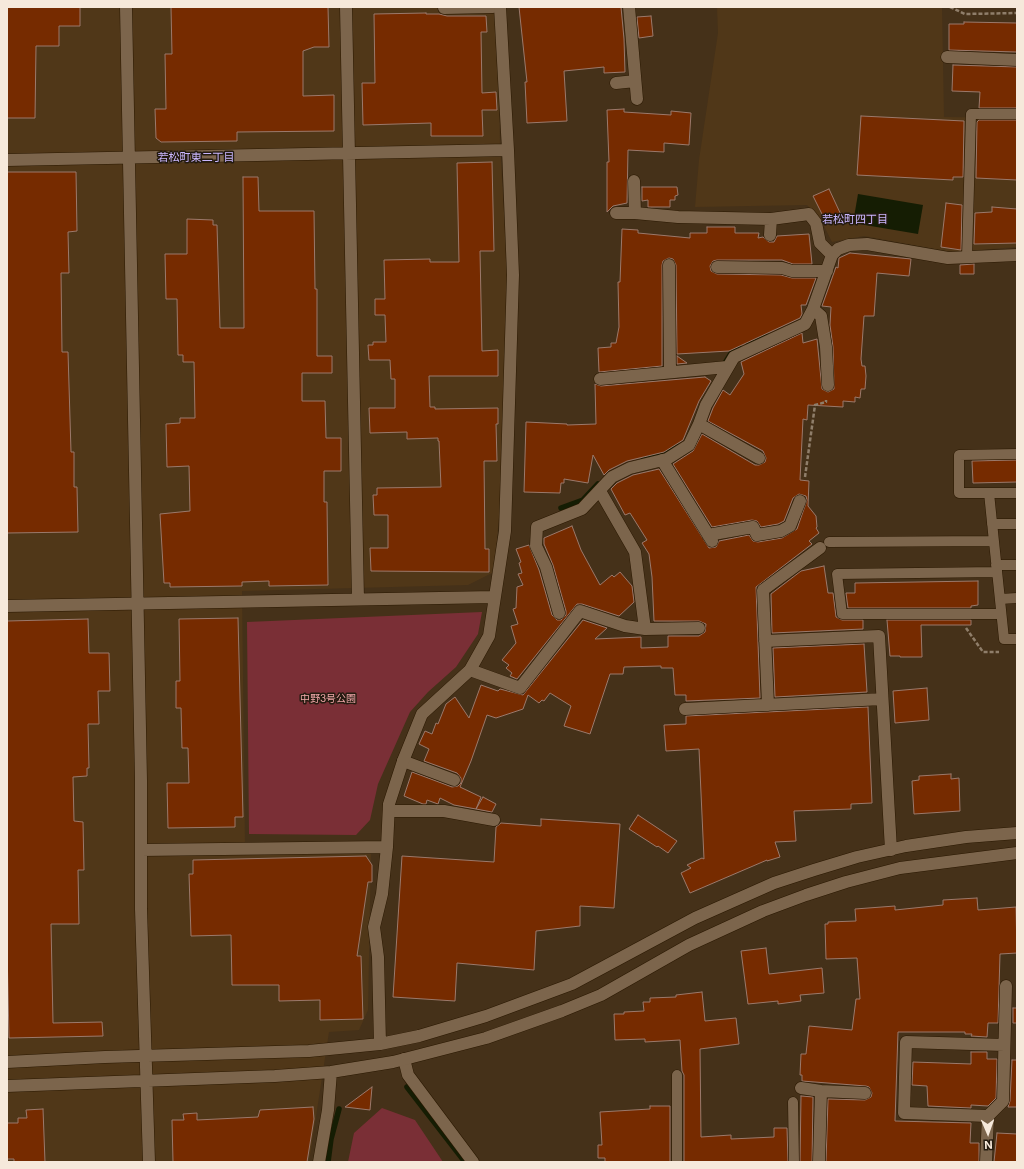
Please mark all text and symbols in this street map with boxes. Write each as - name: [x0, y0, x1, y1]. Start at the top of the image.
- district label: 若松町東二丁目: [158, 151, 234, 165]
- district label: 若松町四丁目: [822, 213, 888, 227]
- park label: 中野3号公園: [300, 693, 356, 705]
- north arrow: [968, 1113, 1008, 1153]
- text: N: [984, 1138, 993, 1152]

